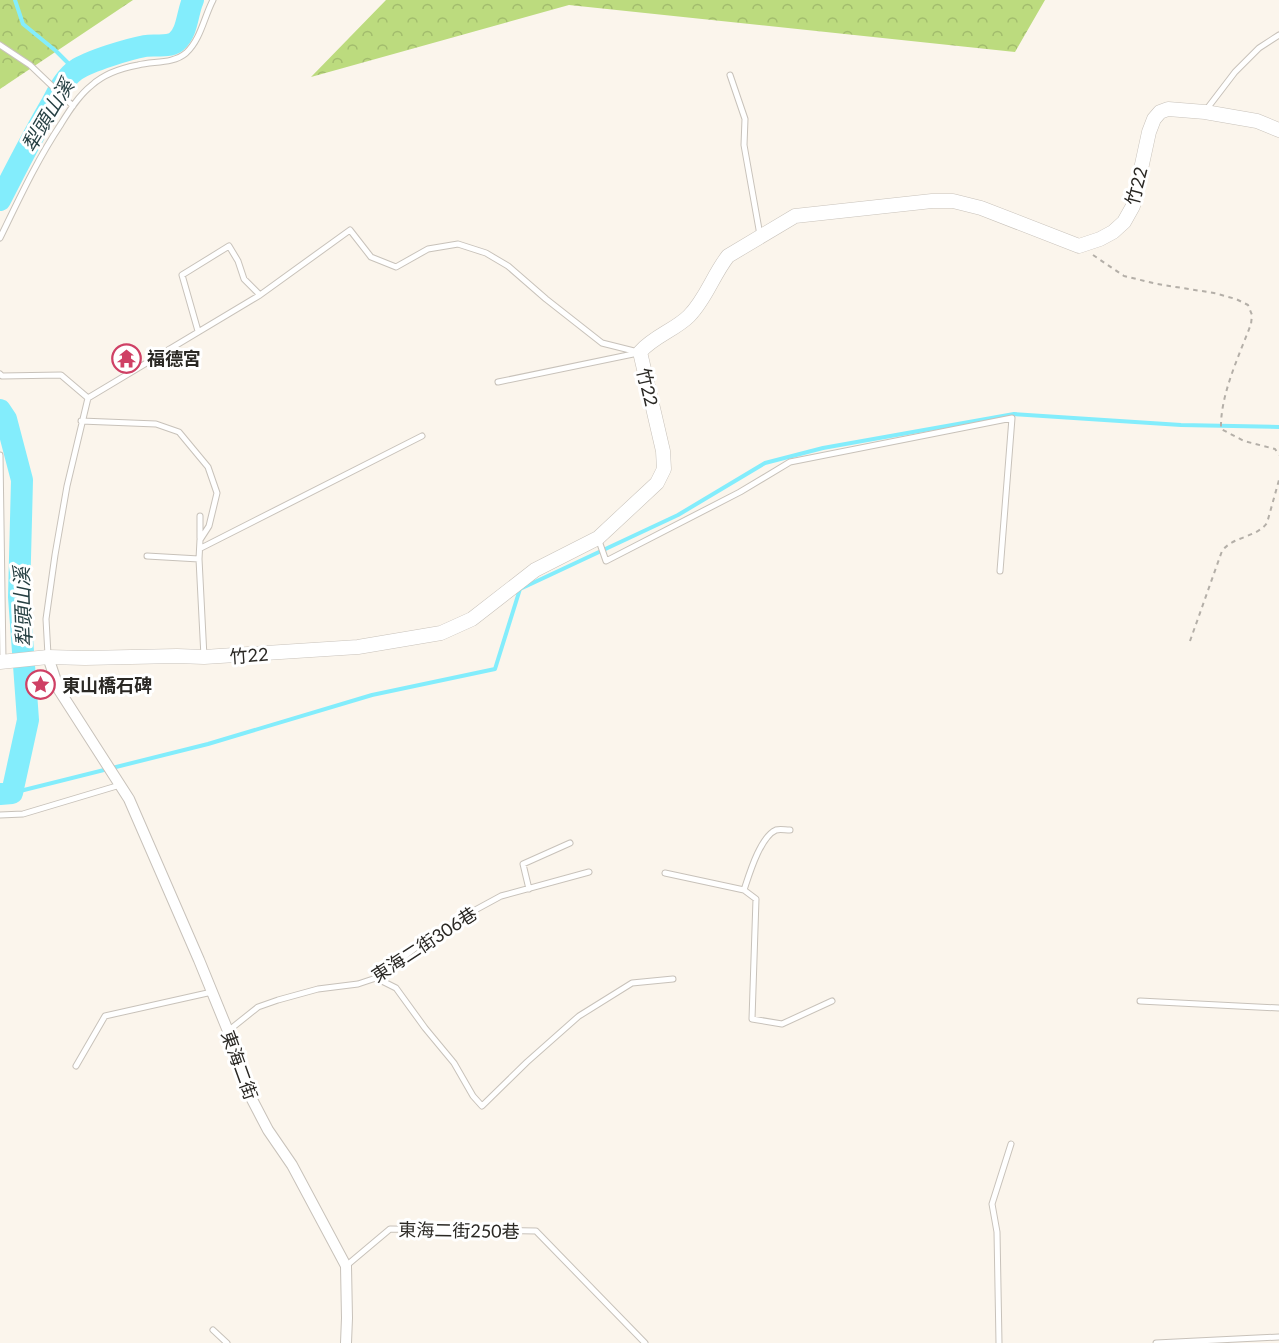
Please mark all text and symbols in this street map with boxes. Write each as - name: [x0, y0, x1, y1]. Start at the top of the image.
- water label: 犁頭山溪: [16, 72, 79, 155]
- street label: 竹22: [1120, 164, 1152, 208]
- temple icon: 福德宮: [110, 342, 142, 374]
- place label: 福德宮: [147, 347, 201, 369]
- street label: 竹22: [633, 366, 663, 408]
- water label: 犁頭山溪: [9, 564, 35, 647]
- street label: 竹22: [229, 643, 269, 667]
- place icon: 東山橋石碑: [25, 669, 57, 701]
- place label: 東山橋石碑: [62, 674, 152, 696]
- street label: 東海二街306巷: [367, 902, 481, 986]
- street label: 東海二街: [217, 1027, 263, 1103]
- street label: 東海二街250巷: [398, 1218, 520, 1242]

